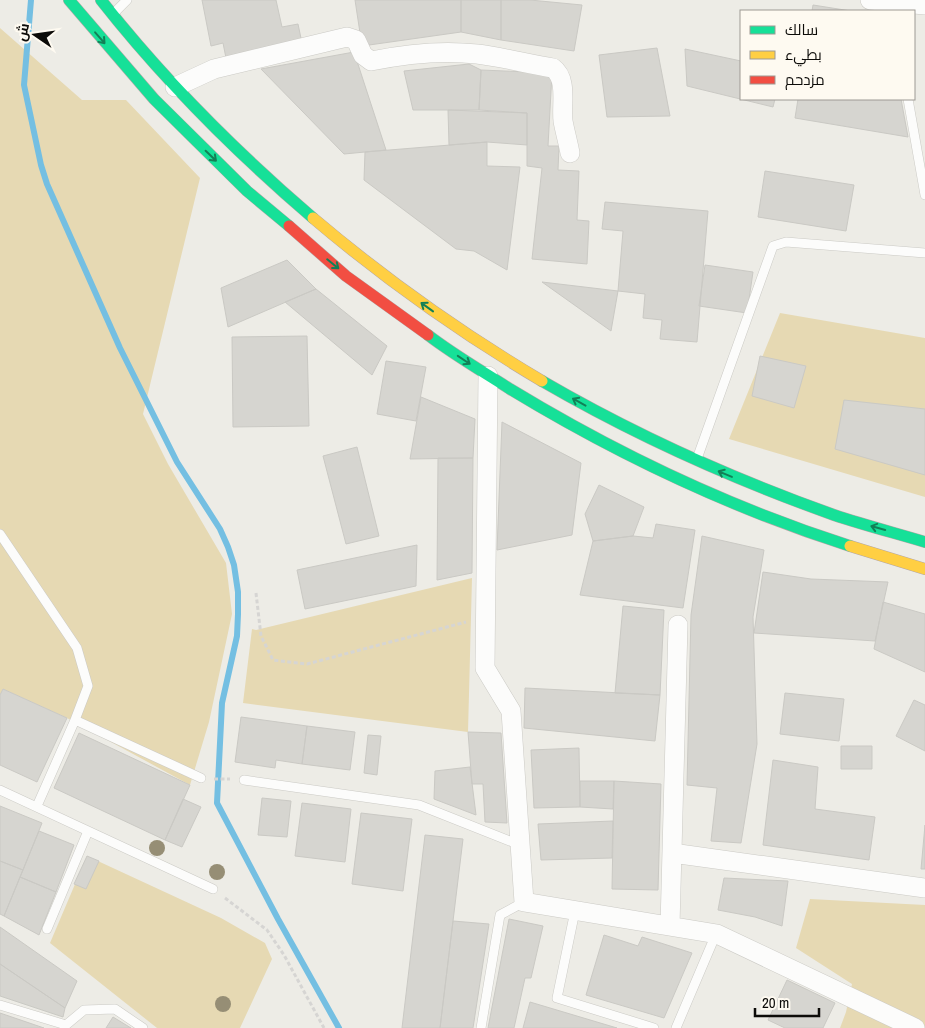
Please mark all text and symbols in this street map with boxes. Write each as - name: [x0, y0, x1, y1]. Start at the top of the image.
- north arrow: [10, 10, 60, 60]
- legend: [740, 10, 915, 100]
- text: سالك: [785, 19, 818, 40]
- text: ش: [12, 21, 33, 43]
- one-way arrow: [95, 31, 106, 44]
- text: بطيء: [785, 44, 822, 67]
- text: مزدحم: [785, 69, 825, 90]
- one-way arrow: [205, 150, 218, 162]
- one-way arrow: [326, 258, 339, 269]
- one-way arrow: [420, 302, 434, 312]
- one-way arrow: [457, 355, 471, 365]
- one-way arrow: [573, 397, 587, 407]
- one-way arrow: [718, 468, 733, 478]
- one-way arrow: [871, 523, 887, 533]
- scale bar: [755, 986, 819, 1018]
- text: 20 m: [762, 992, 789, 1013]

